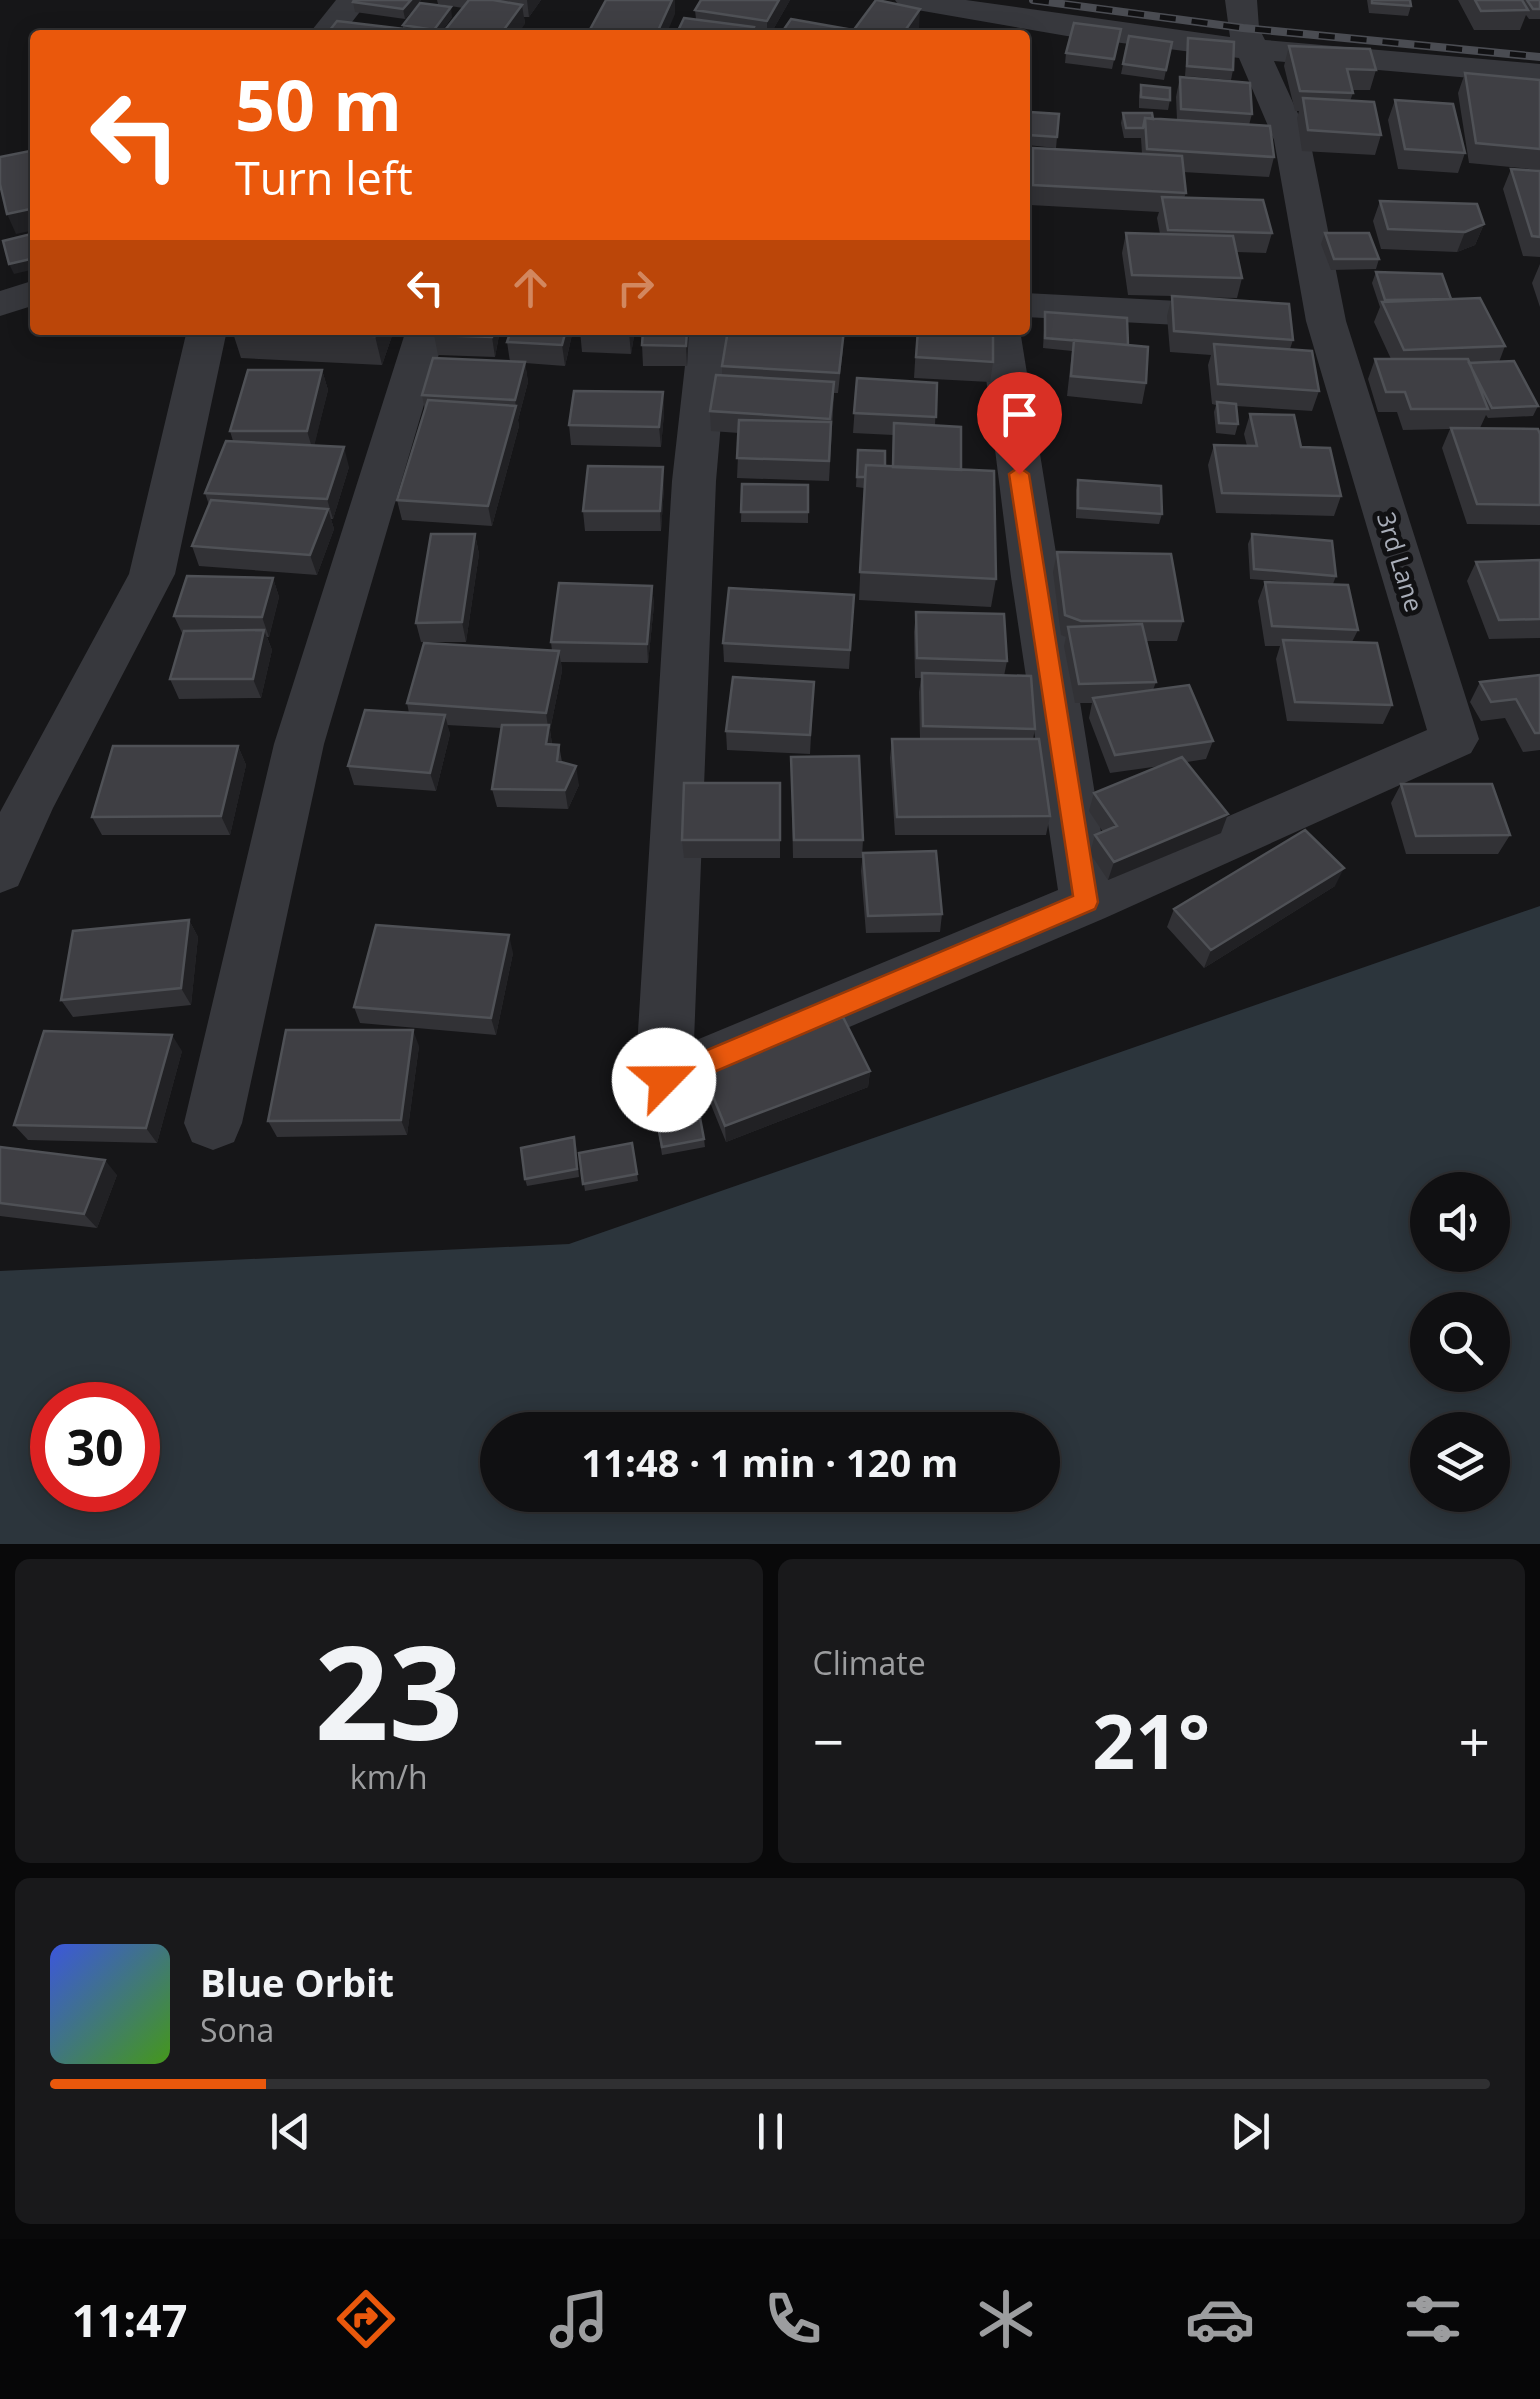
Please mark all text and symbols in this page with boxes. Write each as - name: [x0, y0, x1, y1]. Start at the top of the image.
- text: 50 m: [235, 56, 402, 152]
- icon: left: [70, 70, 200, 200]
- text: Turn left: [235, 147, 413, 208]
- icon: left: [398, 260, 453, 315]
- icon: ahead: [503, 260, 558, 315]
- icon: right: [608, 260, 663, 315]
- pin: [977, 372, 1062, 475]
- icon: arrive: [992, 387, 1047, 442]
- street label: 3rd Lane: [1370, 508, 1432, 616]
- position arrow: [612, 1028, 716, 1132]
- map controls: [1410, 1172, 1510, 1512]
- button: sound: [1410, 1172, 1510, 1272]
- button: search: [1410, 1292, 1510, 1392]
- speed limit sign: 30: [30, 1382, 160, 1512]
- button: layers: [1410, 1412, 1510, 1512]
- text: 11:48 · 1 min · 120 m: [582, 1436, 958, 1488]
- text: 23: [314, 1601, 463, 1778]
- text: Climate: [813, 1641, 926, 1684]
- text: 21°: [1092, 1689, 1210, 1791]
- text: −: [813, 1703, 844, 1778]
- text: +: [1459, 1703, 1490, 1778]
- text: km/h: [350, 1755, 428, 1798]
- text: Blue Orbit: [200, 1956, 394, 2008]
- text: Sona: [200, 2008, 274, 2051]
- icon: previous: [263, 2104, 318, 2159]
- icon: pause: [743, 2104, 798, 2159]
- icon: next: [1223, 2104, 1278, 2159]
- icon: directions: [331, 2284, 401, 2354]
- icon: music: [544, 2284, 614, 2354]
- icon: phone: [758, 2284, 828, 2354]
- icon: climate: [971, 2284, 1041, 2354]
- icon: car: [1185, 2284, 1255, 2354]
- icon: filters: [1398, 2284, 1468, 2354]
- text: 11:47: [72, 2289, 187, 2350]

